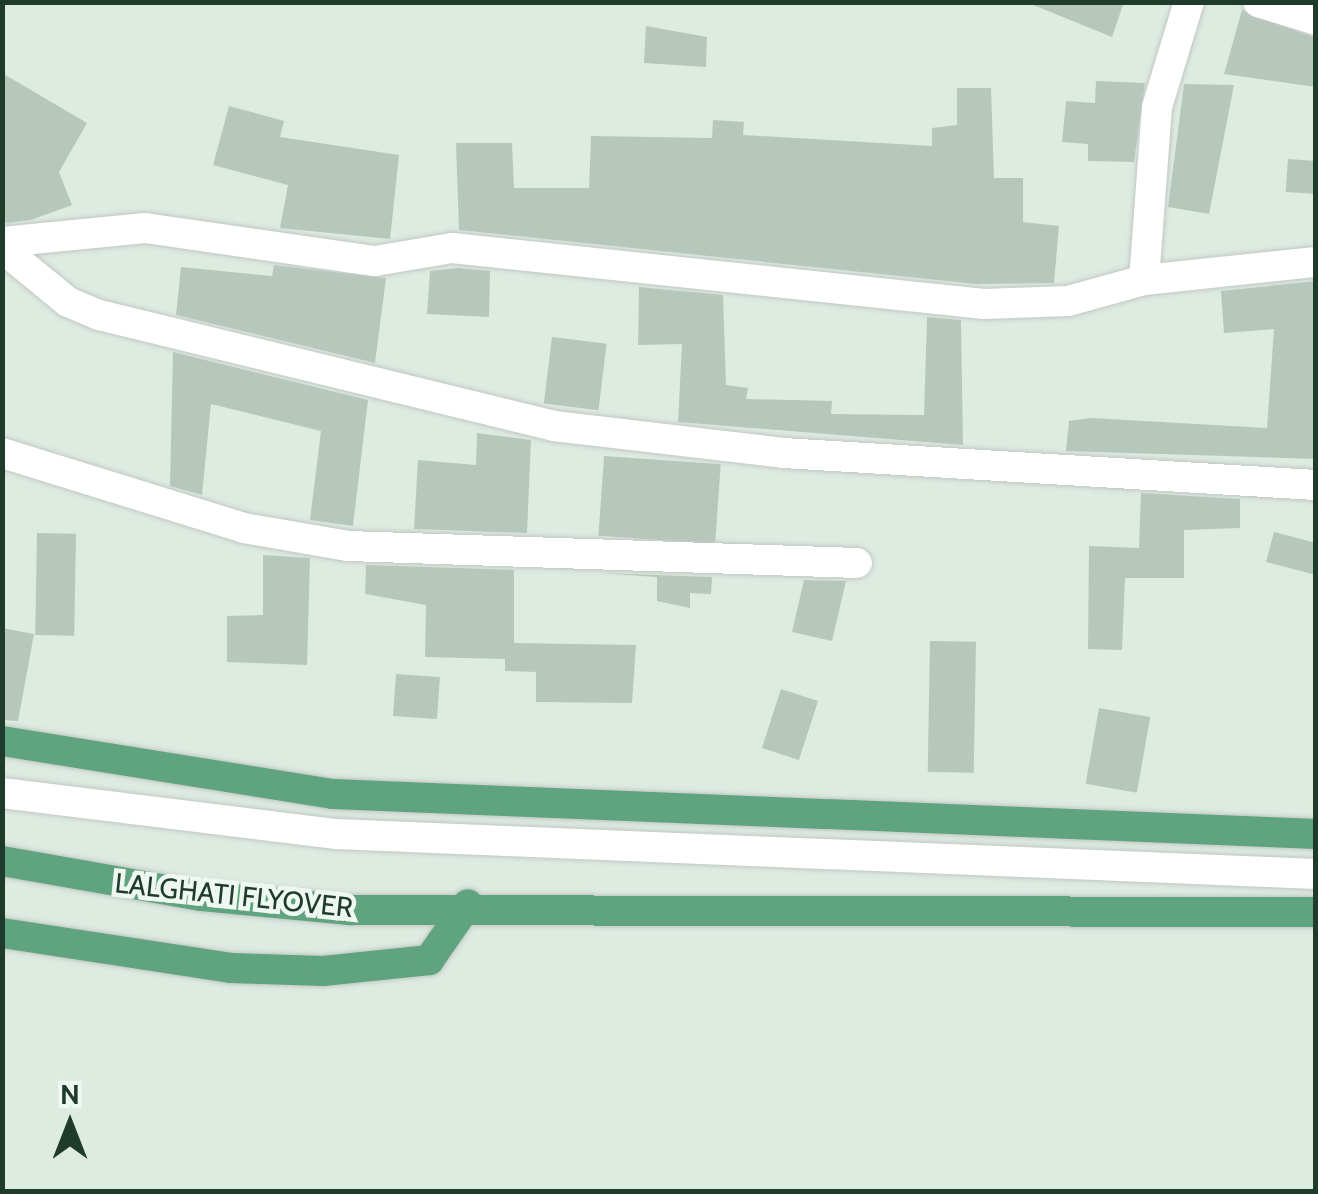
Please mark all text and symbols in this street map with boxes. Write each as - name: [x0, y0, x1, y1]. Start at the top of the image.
- street label: LALGHATI FLYOVER: [113, 866, 355, 924]
- north arrow: [20, 1074, 120, 1174]
- text: N: [60, 1077, 80, 1111]

